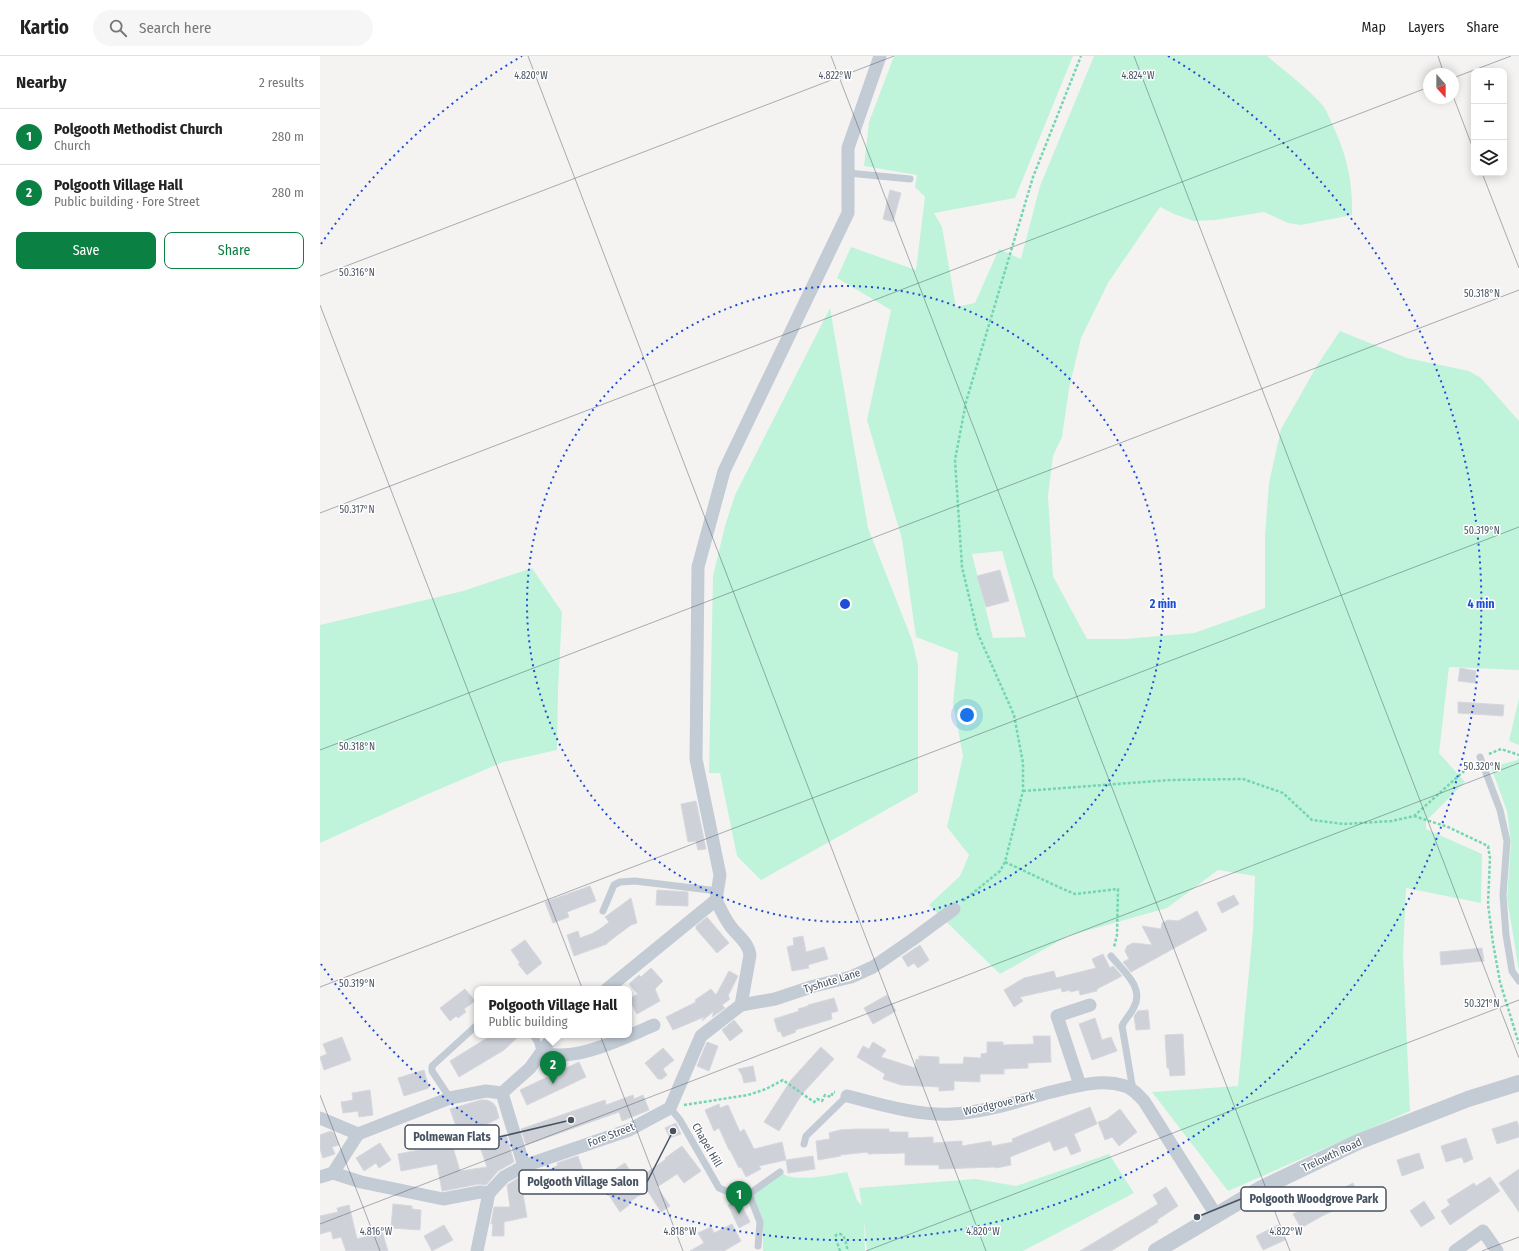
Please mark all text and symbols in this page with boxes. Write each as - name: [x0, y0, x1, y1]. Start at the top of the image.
- search box: [93, 10, 373, 46]
- text: Kartio: [20, 16, 69, 39]
- icon: search: [107, 17, 129, 39]
- text: Search here: [139, 19, 211, 37]
- text: Map: [1362, 19, 1386, 36]
- text: Layers: [1408, 19, 1444, 36]
- text: Share: [1466, 19, 1499, 36]
- north arrow: [1423, 68, 1459, 104]
- map controls: [1471, 68, 1507, 176]
- button: +: [1471, 68, 1507, 104]
- text: 4.820°W: [514, 70, 548, 82]
- text: 4.822°W: [819, 70, 852, 82]
- text: 4.824°W: [1121, 70, 1155, 82]
- text: Nearby: [16, 72, 67, 93]
- text: 2 results: [259, 75, 304, 90]
- button: −: [1471, 104, 1507, 140]
- text: Polgooth Methodist Church: [54, 120, 223, 138]
- text: 1: [26, 129, 32, 144]
- text: 280 m: [272, 129, 304, 144]
- text: Church: [54, 138, 91, 153]
- button: layers: [1471, 140, 1507, 176]
- text: Polgooth Village Hall: [54, 176, 183, 194]
- text: 2: [26, 185, 32, 200]
- text: 280 m: [272, 185, 304, 200]
- text: Public building · Fore Street: [54, 194, 200, 209]
- button: Save: [16, 232, 156, 269]
- button: Share: [164, 232, 304, 269]
- text: 50.316°N: [339, 267, 375, 279]
- text: 50.318°N: [1464, 288, 1500, 300]
- text: 50.317°N: [339, 504, 375, 516]
- text: 50.319°N: [1464, 525, 1500, 537]
- centre of rings: [838, 597, 852, 611]
- text: 2 min: [1149, 597, 1176, 611]
- text: 4 min: [1467, 597, 1495, 611]
- your location: [957, 705, 977, 725]
- text: 50.318°N: [339, 741, 375, 753]
- text: 50.320°N: [1464, 761, 1500, 773]
- street label: Tyshute Lane: [802, 966, 862, 996]
- text: 50.319°N: [339, 978, 375, 990]
- popup: [474, 986, 632, 1038]
- text: Polgooth Village Hall: [489, 996, 617, 1014]
- text: 50.321°N: [1464, 998, 1500, 1010]
- text: Public building: [489, 1014, 568, 1029]
- pin: 2: [540, 1051, 566, 1084]
- street label: Woodgrove Park: [962, 1089, 1037, 1118]
- street label: Fore Street: [586, 1120, 636, 1150]
- street label: Chapel Hill: [689, 1121, 725, 1169]
- callout: Polmewan Flats: [405, 1125, 499, 1149]
- text: Polmewan Flats: [413, 1130, 492, 1144]
- street label: Trelowth Road: [1300, 1136, 1364, 1174]
- callout: Polgooth Village Salon: [519, 1170, 647, 1194]
- text: Polgooth Village Salon: [527, 1175, 639, 1189]
- pin: 1: [726, 1181, 752, 1214]
- callout: Polgooth Woodgrove Park: [1241, 1187, 1386, 1211]
- text: Polgooth Woodgrove Park: [1250, 1192, 1379, 1206]
- text: 4.816°W: [360, 1226, 393, 1238]
- text: 4.818°W: [664, 1226, 697, 1238]
- text: 4.820°W: [966, 1226, 1000, 1238]
- text: 4.822°W: [1270, 1226, 1303, 1238]

